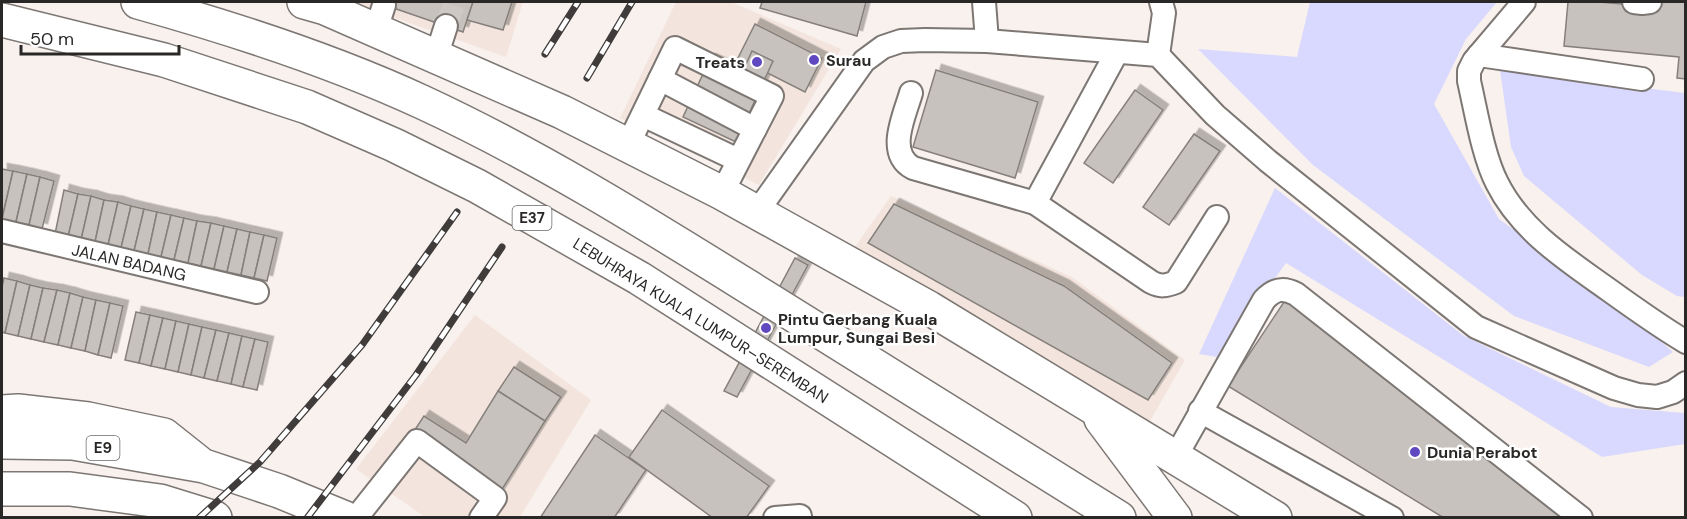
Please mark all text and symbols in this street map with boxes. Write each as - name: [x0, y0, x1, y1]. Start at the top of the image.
- scale bar: [21, 18, 178, 56]
- text: 50 m: [30, 27, 74, 51]
- place label: Surau: [826, 50, 871, 71]
- place label: Treats: [695, 52, 745, 73]
- marker: Surau: [807, 53, 821, 67]
- marker: Treats: [750, 55, 764, 69]
- road number: E37: [512, 206, 552, 230]
- street label: LEBUHRAYA KUALA LUMPUR–SEREMBAN: [569, 233, 832, 408]
- street label: JALAN BADANG: [70, 239, 188, 286]
- place label: Pintu Gerbang Kuala Lumpur, Sungai Besi: [778, 309, 938, 348]
- marker: Pintu Gerbang Kuala Lumpur, Sungai Besi: [759, 321, 773, 335]
- road number: E9: [86, 436, 120, 460]
- place label: Dunia Perabot: [1427, 442, 1537, 463]
- marker: Dunia Perabot: [1408, 445, 1422, 459]

